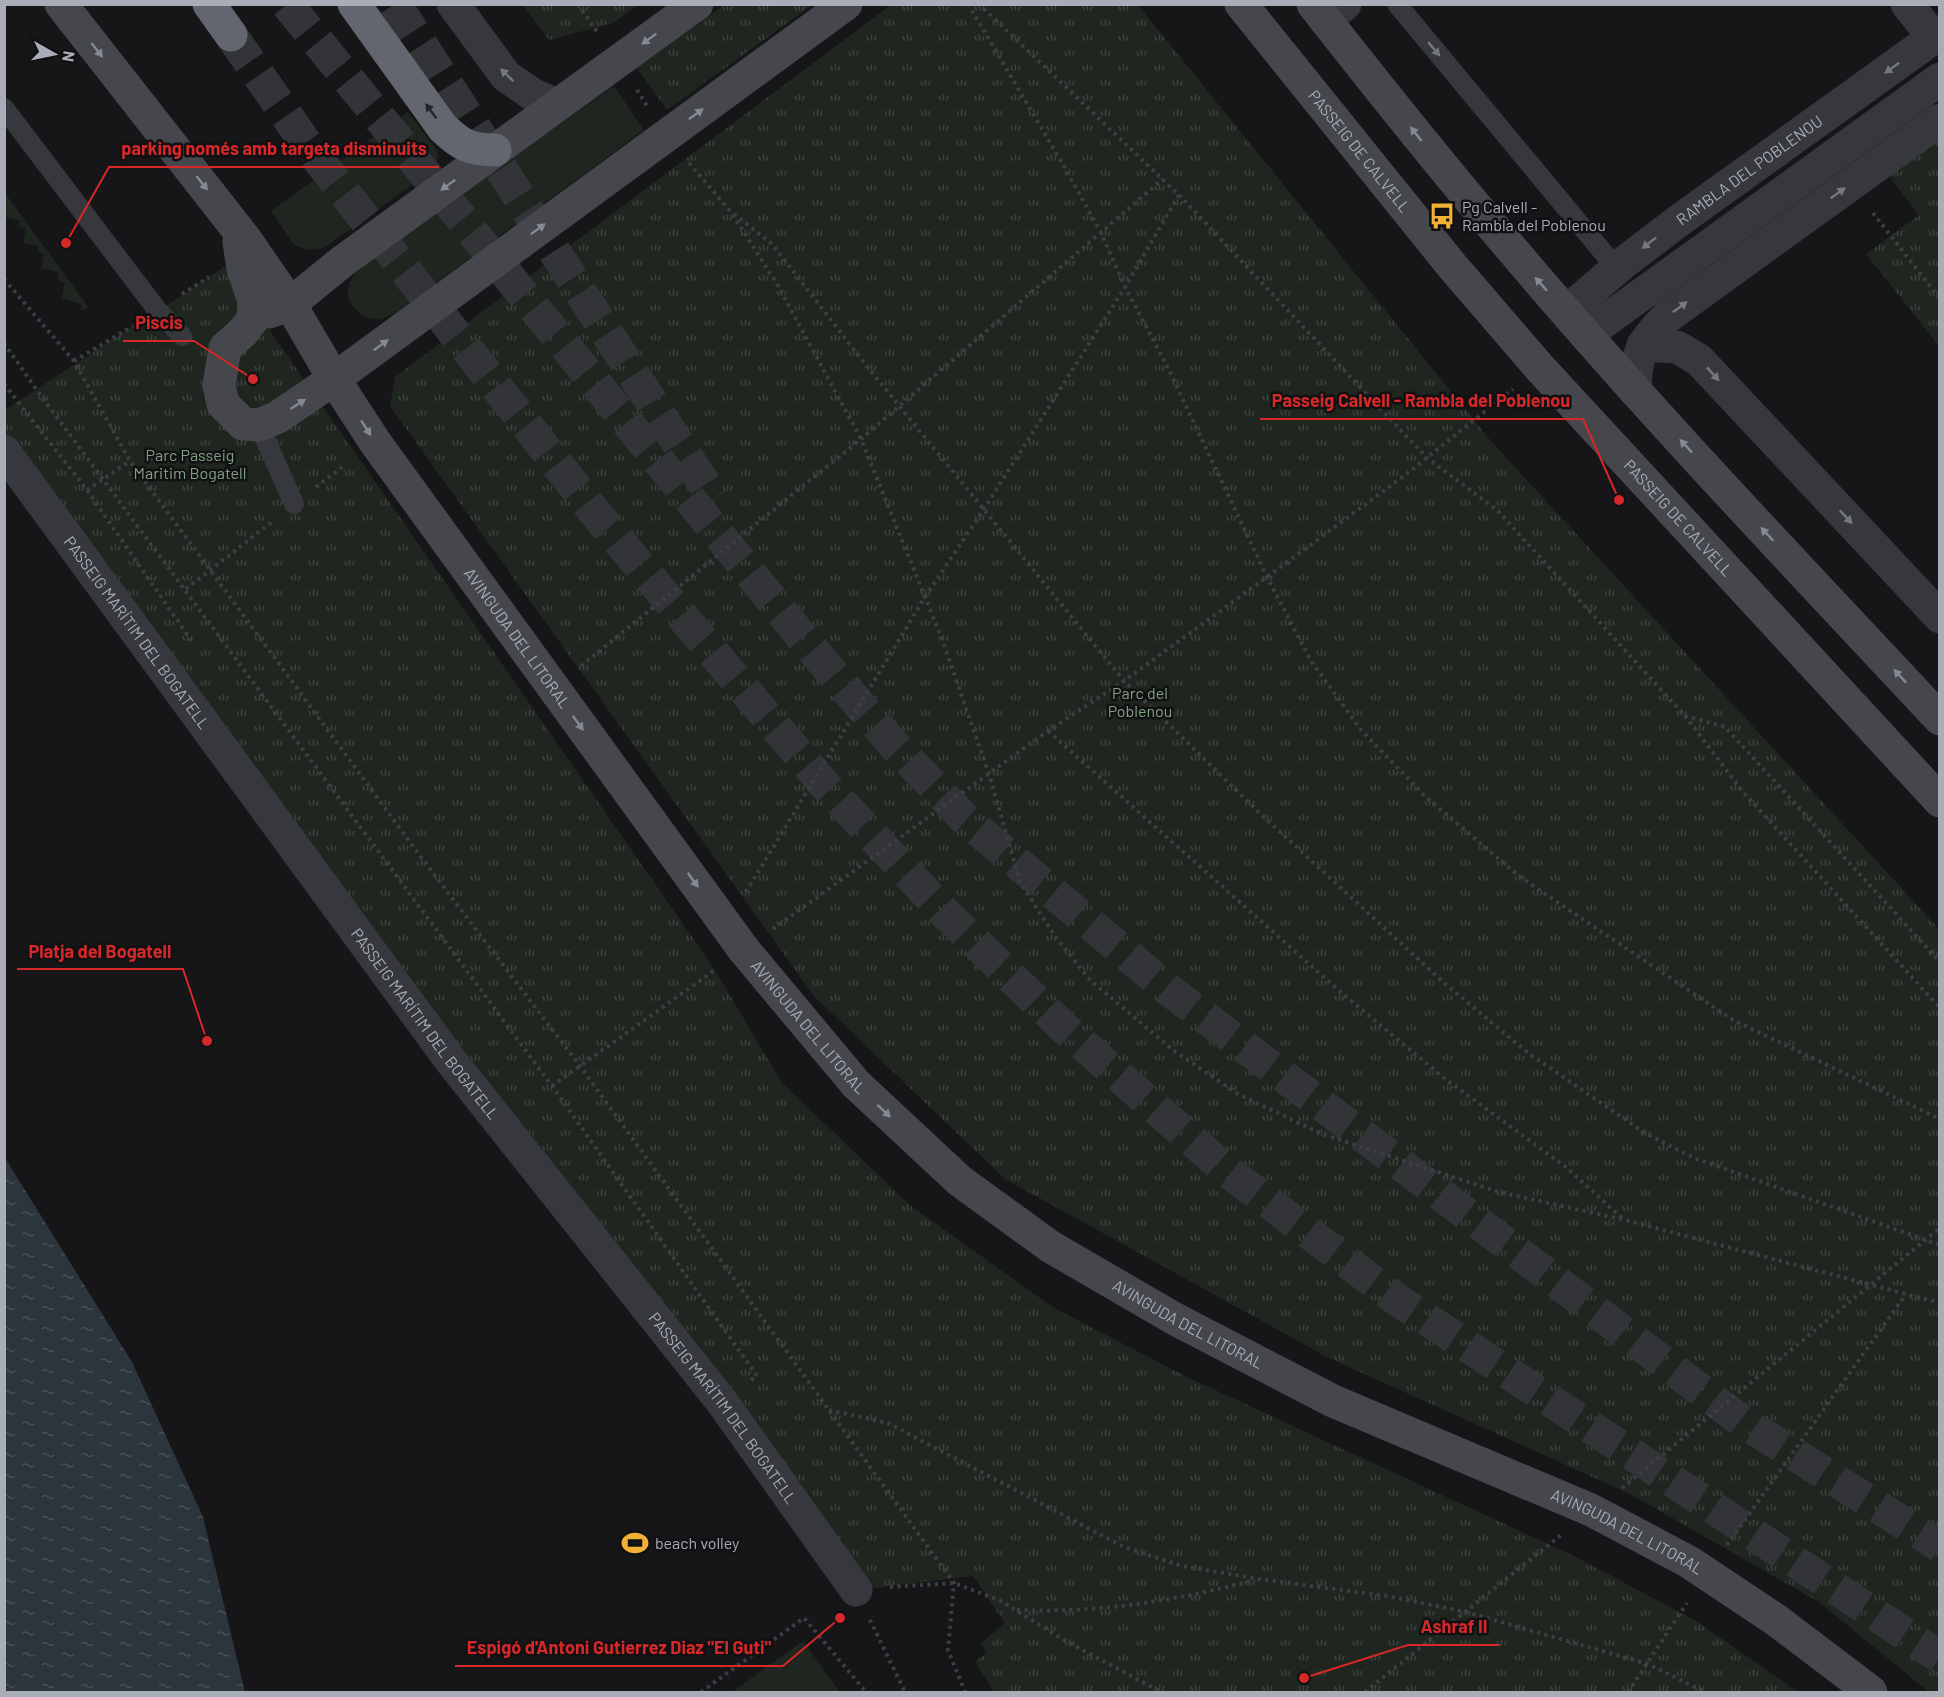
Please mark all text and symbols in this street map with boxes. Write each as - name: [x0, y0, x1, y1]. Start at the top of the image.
- north arrow: [24, 24, 84, 84]
- one-way arrow: [642, 33, 658, 45]
- one-way arrow: [1428, 41, 1441, 57]
- one-way arrow: [91, 43, 103, 58]
- text: N: [59, 50, 80, 63]
- one-way arrow: [1885, 62, 1901, 74]
- one-way arrow: [500, 68, 514, 82]
- street label: PASSEIG DE CALVELL: [1305, 86, 1415, 216]
- one-way arrow: [425, 104, 437, 120]
- one-way arrow: [687, 108, 703, 120]
- street label: RAMBLA DEL POBLENOU: [1672, 111, 1826, 229]
- one-way arrow: [1411, 127, 1423, 142]
- callout: parking només amb targeta disminuits: [109, 131, 439, 167]
- text: parking només amb targeta disminuits: [121, 137, 427, 159]
- one-way arrow: [195, 175, 208, 191]
- one-way arrow: [440, 178, 455, 190]
- one-way arrow: [1830, 187, 1846, 199]
- place label: Pg Calvell - Rambla del Poblenou: [1462, 197, 1606, 234]
- bus stop icon: Pg Calvell - Rambla del Poblenou: [1427, 201, 1457, 231]
- one-way arrow: [531, 224, 546, 236]
- one-way arrow: [1641, 237, 1657, 250]
- one-way arrow: [1535, 277, 1548, 292]
- one-way arrow: [1671, 301, 1687, 313]
- callout: Piscis: [123, 305, 194, 341]
- text: Piscis: [135, 311, 183, 333]
- one-way arrow: [373, 339, 389, 351]
- one-way arrow: [1706, 367, 1720, 382]
- callout: Passeig Calvell - Rambla del Poblenou: [1260, 383, 1583, 419]
- text: Passeig Calvell - Rambla del Poblenou: [1272, 389, 1570, 411]
- one-way arrow: [289, 399, 306, 410]
- one-way arrow: [360, 420, 372, 436]
- one-way arrow: [1679, 439, 1693, 454]
- park label: Parc Passeig Maritim Bogatell: [134, 445, 246, 482]
- street label: PASSEIG DE CALVELL: [1620, 455, 1737, 580]
- one-way arrow: [1839, 509, 1852, 524]
- one-way arrow: [1760, 526, 1774, 541]
- street label: PASSEIG MARÍTIM DEL BOGATELL: [61, 532, 214, 732]
- street label: AVINGUDA DEL LITORAL: [461, 564, 575, 712]
- one-way arrow: [1893, 669, 1907, 684]
- park label: Parc del Poblenou: [1108, 683, 1172, 720]
- one-way arrow: [572, 715, 584, 730]
- one-way arrow: [687, 872, 699, 888]
- street label: PASSEIG MARÍTIM DEL BOGATELL: [348, 924, 504, 1123]
- callout: Platja del Bogatell: [17, 933, 183, 969]
- text: Platja del Bogatell: [29, 940, 171, 962]
- street label: AVINGUDA DEL LITORAL: [747, 956, 870, 1098]
- one-way arrow: [877, 1104, 892, 1118]
- street label: AVINGUDA DEL LITORAL: [1110, 1275, 1267, 1372]
- street label: PASSEIG MARÍTIM DEL BOGATELL: [645, 1308, 801, 1507]
- street label: AVINGUDA DEL LITORAL: [1548, 1484, 1707, 1578]
- sports icon: beach volley: [620, 1528, 650, 1558]
- place label: beach volley: [655, 1533, 740, 1552]
- callout: Ashraf II: [1408, 1609, 1500, 1645]
- text: Ashraf II: [1420, 1615, 1488, 1637]
- callout: Espigó d'Antoni Gutierrez Diaz "El Guti": [455, 1630, 783, 1666]
- text: Espigó d'Antoni Gutierrez Diaz "El Guti": [467, 1636, 772, 1658]

